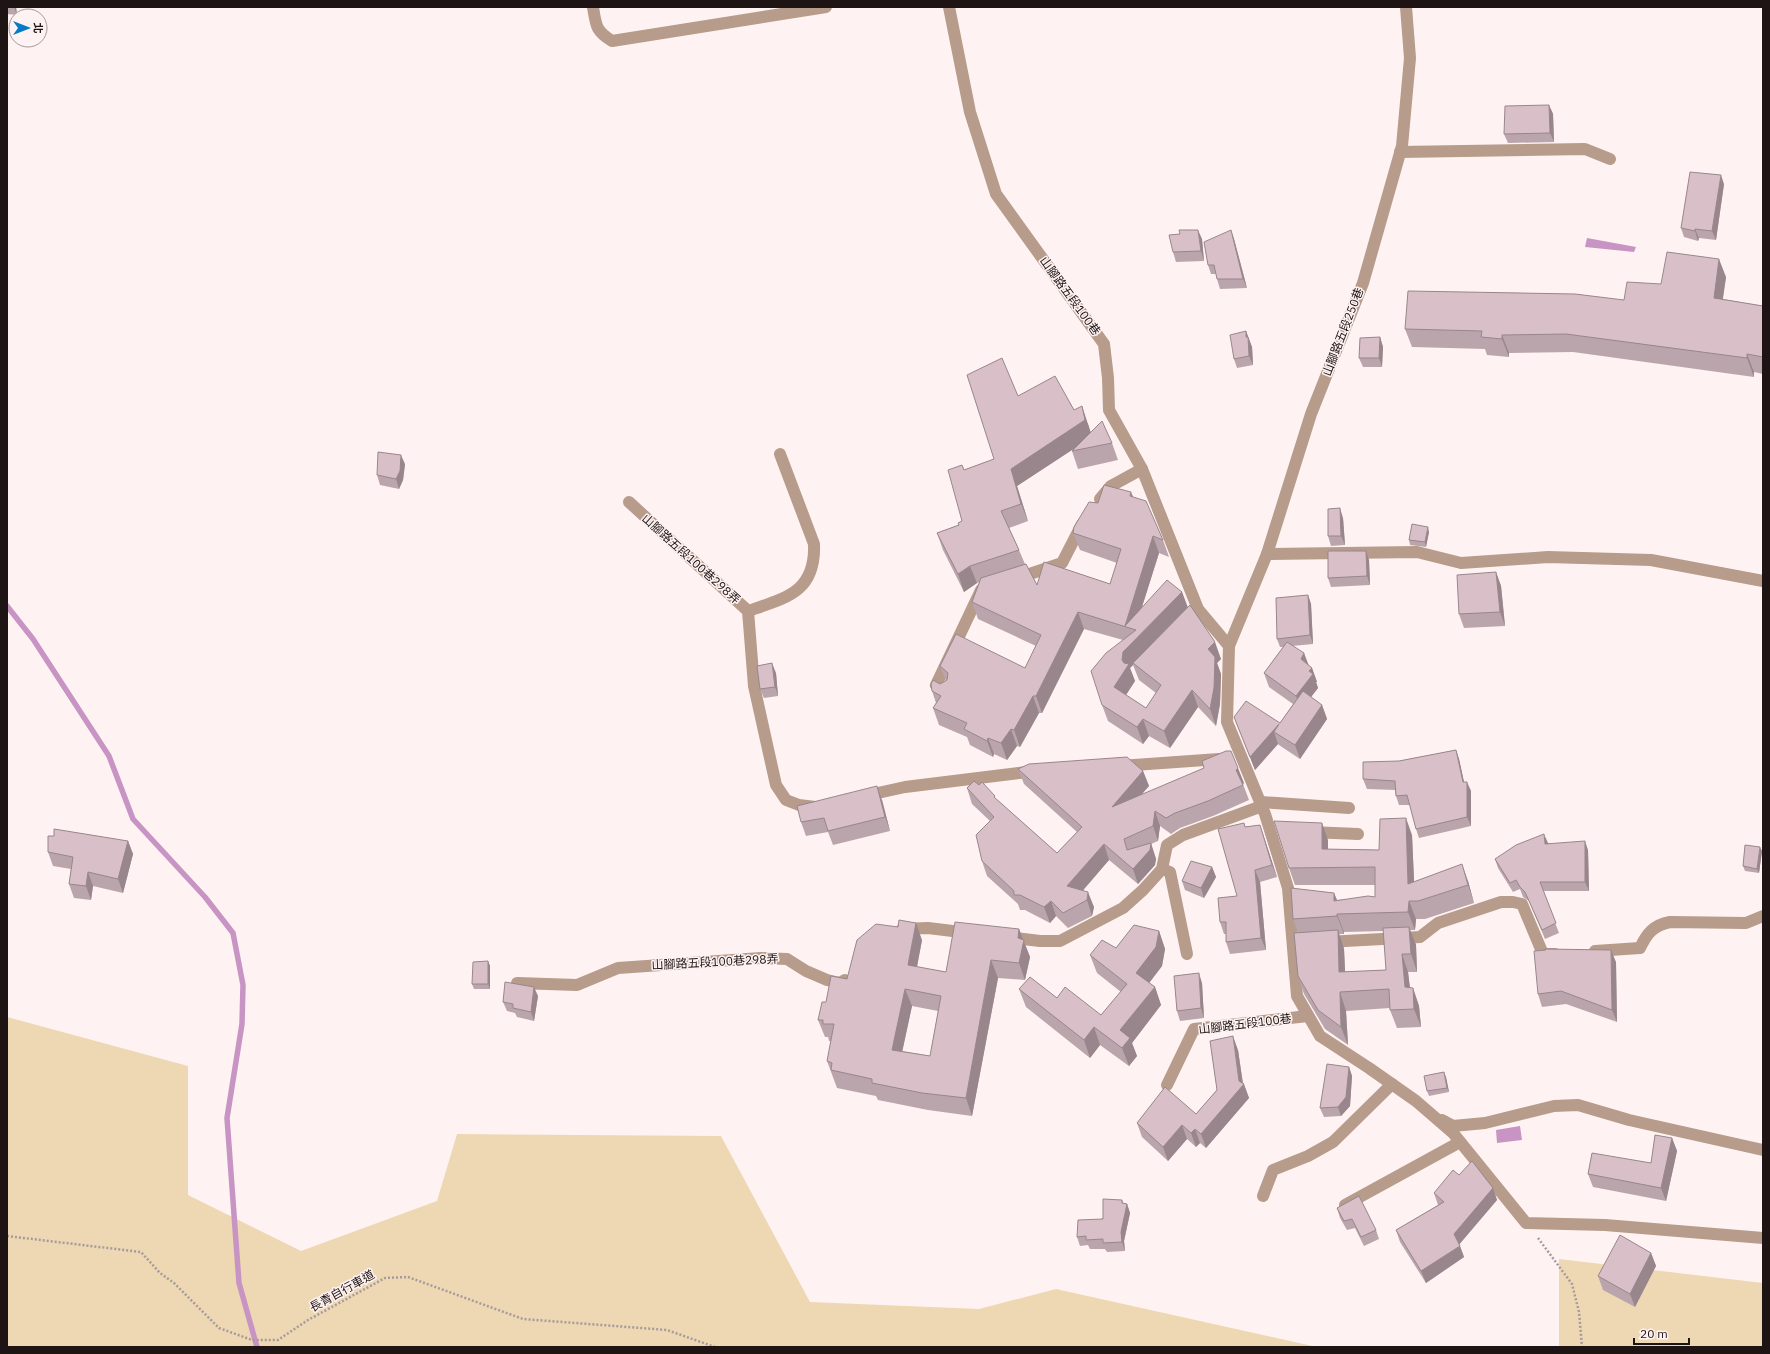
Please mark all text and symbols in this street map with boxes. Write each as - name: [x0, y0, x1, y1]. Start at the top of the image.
- north arrow: [8, 8, 48, 48]
- text: 北: [31, 23, 45, 34]
- street label: 山腳路五段100巷: [1037, 253, 1104, 338]
- street label: 山腳路五段250巷: [1319, 285, 1366, 378]
- street label: 山腳路五段100巷298弄: [639, 510, 744, 607]
- street label: 山腳路五段100巷298弄: [651, 951, 779, 972]
- street label: 山腳路五段100巷: [1198, 1010, 1292, 1037]
- street label: 長青自行車道: [307, 1267, 377, 1315]
- scale bar: [1634, 1320, 1689, 1346]
- text: 20 m: [1640, 1326, 1668, 1341]

